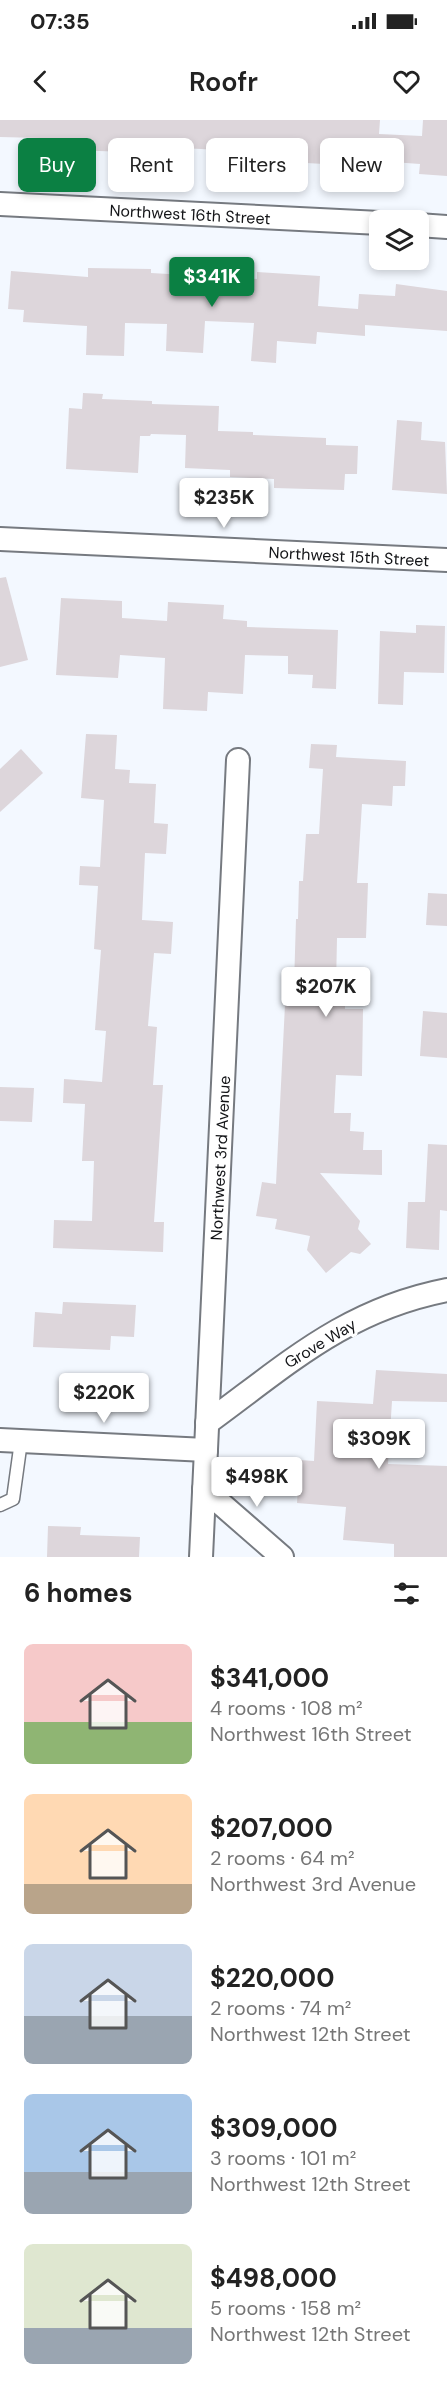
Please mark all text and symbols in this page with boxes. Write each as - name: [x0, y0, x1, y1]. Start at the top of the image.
- text: 07:35: [30, 7, 90, 36]
- text: Roofr: [189, 64, 258, 99]
- icon: back: [24, 65, 57, 98]
- icon: heart: [390, 65, 423, 98]
- chip: Buy: [18, 138, 96, 192]
- chip: Rent: [108, 138, 194, 192]
- chip: Filters: [206, 138, 308, 192]
- chip: New: [320, 138, 404, 192]
- street label: Northwest 16th Street: [109, 200, 271, 229]
- map controls: [369, 210, 429, 270]
- button: layers: [369, 210, 429, 270]
- pin: $341K: [170, 257, 254, 308]
- text: $341K: [183, 263, 241, 289]
- pin: $235K: [182, 478, 266, 529]
- text: $235K: [193, 484, 255, 510]
- street label: Northwest 15th Street: [268, 542, 430, 571]
- pin: $207K: [284, 967, 368, 1018]
- text: $207K: [295, 973, 357, 999]
- street label: Northwest 3rd Avenue: [206, 1075, 235, 1241]
- street label: Grove Way: [280, 1314, 360, 1373]
- pin: $220K: [62, 1373, 146, 1424]
- text: $220K: [73, 1379, 135, 1405]
- pin: $309K: [337, 1419, 421, 1470]
- text: $309K: [347, 1425, 411, 1451]
- pin: $498K: [215, 1457, 299, 1508]
- text: $498K: [225, 1463, 289, 1489]
- text: 6 homes: [24, 1576, 132, 1610]
- icon: filters: [390, 1577, 423, 1610]
- text: $341,000: [210, 1661, 329, 1695]
- icon: home: [72, 1668, 144, 1740]
- text: 4 rooms · 108 m²: [210, 1695, 362, 1721]
- text: Northwest 16th Street: [210, 1721, 412, 1747]
- text: $207,000: [210, 1811, 333, 1845]
- icon: home: [72, 1818, 144, 1890]
- text: 2 rooms · 64 m²: [210, 1845, 354, 1871]
- text: Northwest 3rd Avenue: [210, 1871, 416, 1897]
- text: $220,000: [210, 1961, 334, 1995]
- icon: home: [72, 1968, 144, 2040]
- text: 2 rooms · 74 m²: [210, 1995, 351, 2021]
- text: Northwest 12th Street: [210, 2021, 411, 2047]
- text: $309,000: [210, 2111, 338, 2145]
- icon: home: [72, 2118, 144, 2190]
- text: 3 rooms · 101 m²: [210, 2145, 356, 2171]
- text: Northwest 12th Street: [210, 2171, 411, 2197]
- text: $498,000: [210, 2261, 337, 2295]
- icon: home: [72, 2268, 144, 2340]
- text: 5 rooms · 158 m²: [210, 2295, 361, 2321]
- text: Northwest 12th Street: [210, 2321, 411, 2347]

